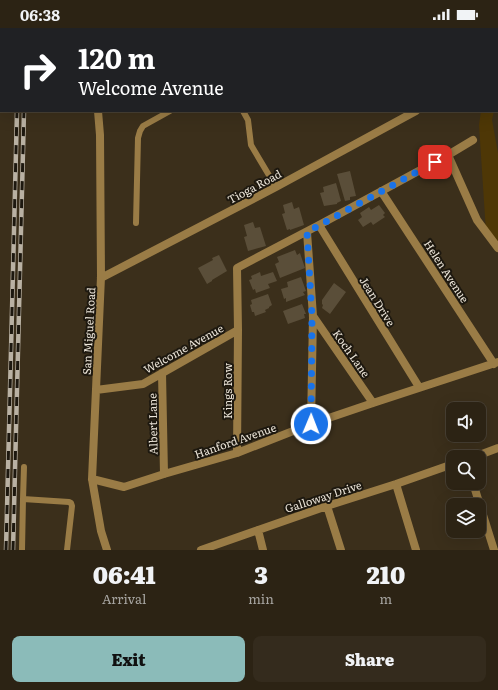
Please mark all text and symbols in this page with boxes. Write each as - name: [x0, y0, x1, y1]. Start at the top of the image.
- text: 06:38: [20, 3, 60, 26]
- text: 120 m: [78, 36, 155, 78]
- icon: right: [12, 44, 64, 96]
- text: Welcome Avenue: [78, 74, 224, 101]
- pin: [418, 145, 452, 179]
- icon: arrive: [424, 151, 446, 173]
- street label: Tioga Road: [224, 165, 284, 207]
- street label: Helen Avenue: [421, 236, 473, 306]
- street label: Jean Drive: [356, 273, 400, 329]
- street label: San Miguel Road: [78, 287, 98, 375]
- street label: Welcome Avenue: [140, 319, 226, 377]
- street label: Koch Lane: [330, 326, 375, 380]
- street label: Kings Row: [219, 363, 235, 419]
- street label: Albert Lane: [143, 393, 161, 455]
- map controls: [446, 402, 486, 538]
- button: sound: [446, 402, 486, 442]
- position arrow: [290, 403, 332, 445]
- street label: Hanford Avenue: [192, 418, 278, 461]
- button: search: [446, 450, 486, 490]
- street label: Galloway Drive: [283, 476, 364, 516]
- button: layers: [446, 498, 486, 538]
- text: 06:41: [93, 556, 155, 591]
- text: 3: [254, 556, 268, 591]
- text: 210: [367, 556, 405, 591]
- text: Arrival: [102, 589, 146, 608]
- text: min: [248, 589, 274, 608]
- text: m: [380, 589, 392, 608]
- button: Exit: [12, 636, 245, 682]
- button: Share: [253, 636, 486, 682]

